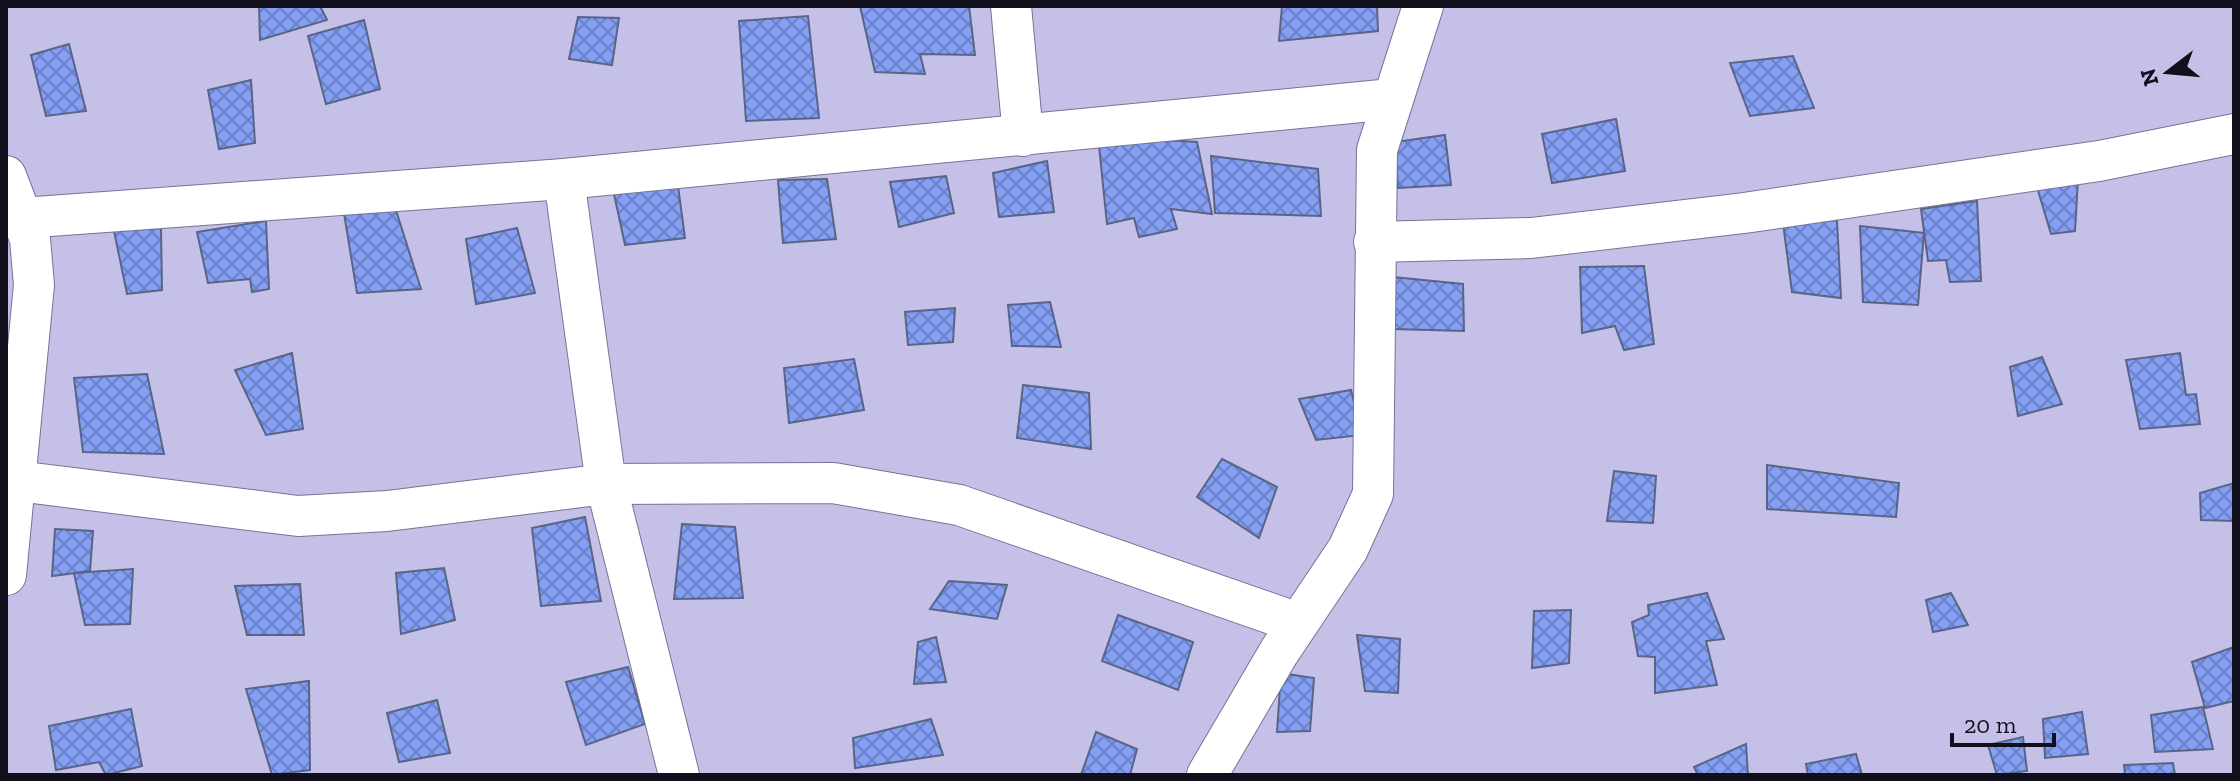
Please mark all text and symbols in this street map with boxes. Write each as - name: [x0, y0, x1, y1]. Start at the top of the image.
- north arrow: [2128, 32, 2208, 112]
- text: N: [2134, 65, 2165, 89]
- scale bar: [1952, 697, 2054, 747]
- text: 20 m: [1964, 710, 2017, 739]

